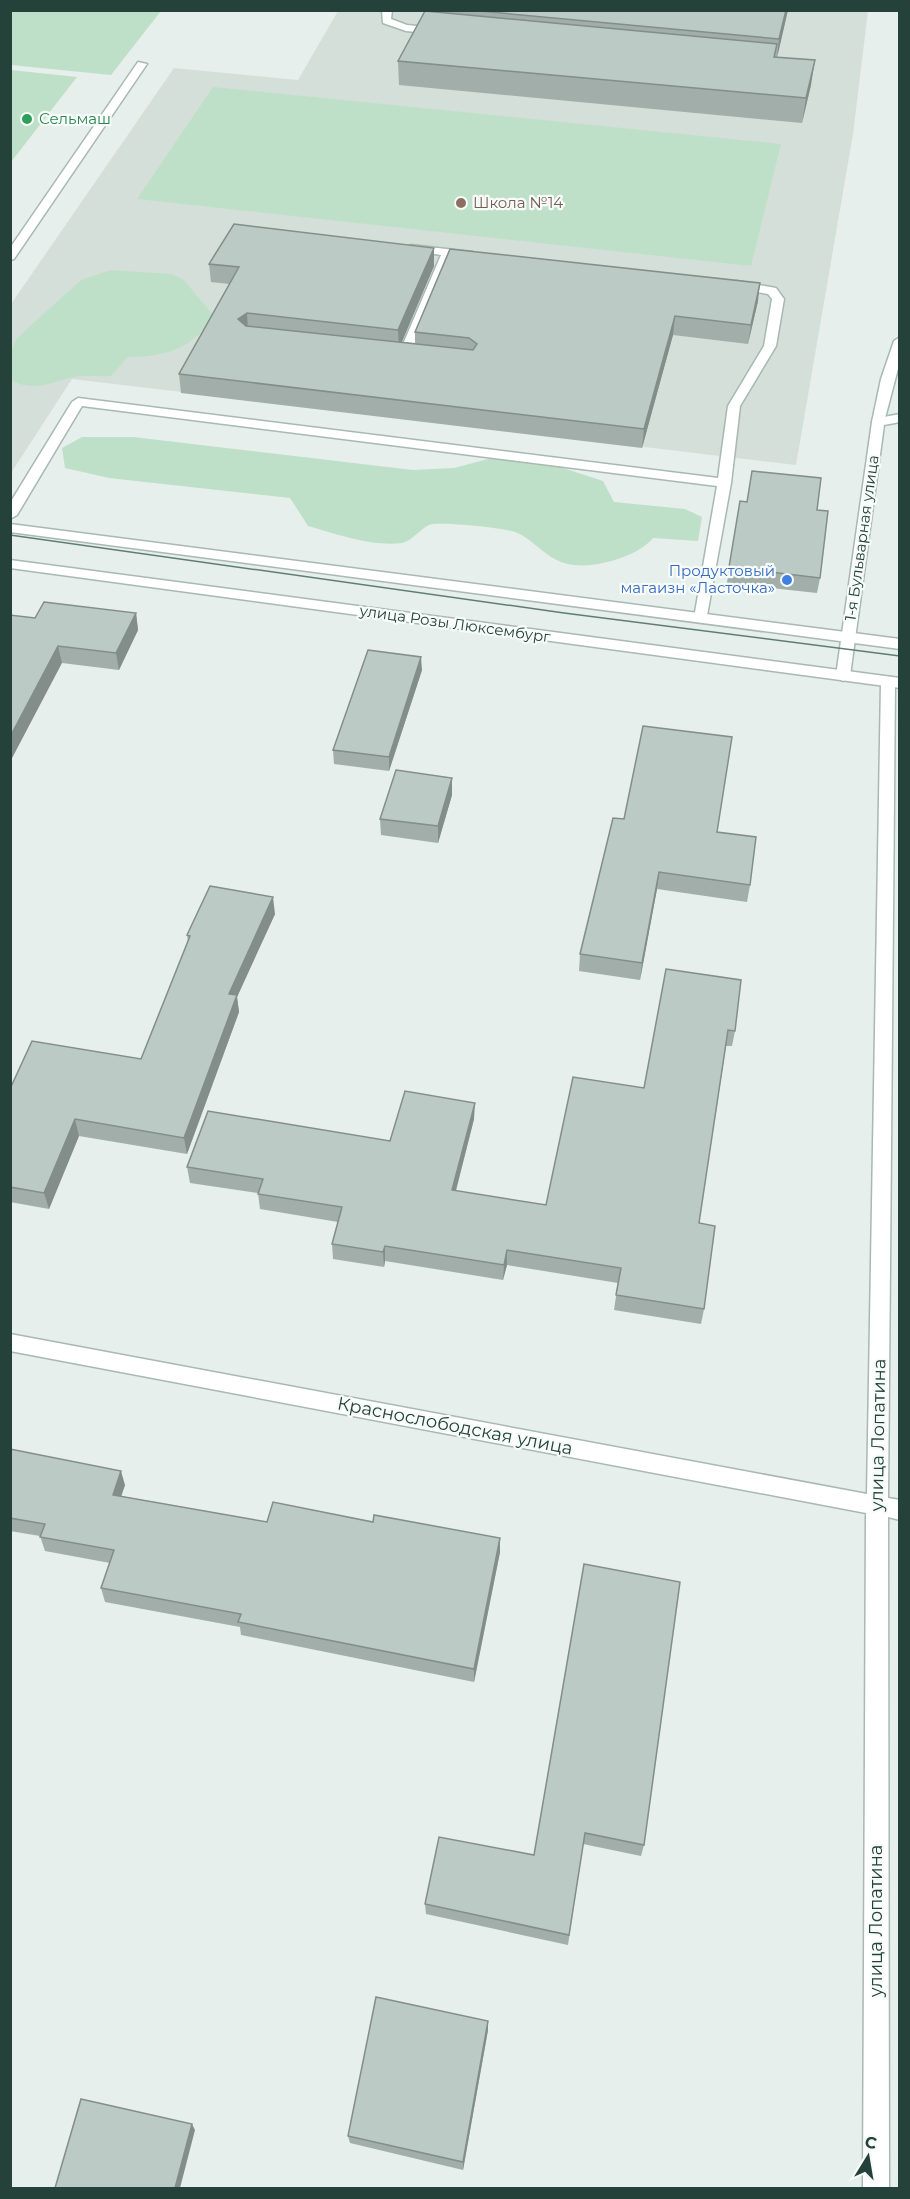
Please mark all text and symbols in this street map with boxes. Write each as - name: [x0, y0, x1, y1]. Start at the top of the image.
- place label: Сельмаш: [39, 109, 111, 128]
- marker: Сельмаш: [20, 112, 34, 126]
- place label: Школа №14: [473, 193, 563, 212]
- marker: Школа №14: [454, 196, 468, 210]
- street label: 1-я Бульварная улица: [840, 454, 883, 622]
- place label: Продуктовый магаизн «Ласточка»: [620, 561, 775, 597]
- marker: Продуктовый магаизн «Ласточка»: [780, 573, 794, 587]
- street label: улица Розы Люксембург: [357, 601, 553, 646]
- street label: улица Лопатина: [866, 1358, 890, 1513]
- street label: Краснослободская улица: [335, 1392, 575, 1460]
- street label: улица Лопатина: [865, 1845, 887, 1998]
- north arrow: [838, 2127, 898, 2187]
- text: С: [863, 2132, 879, 2153]

